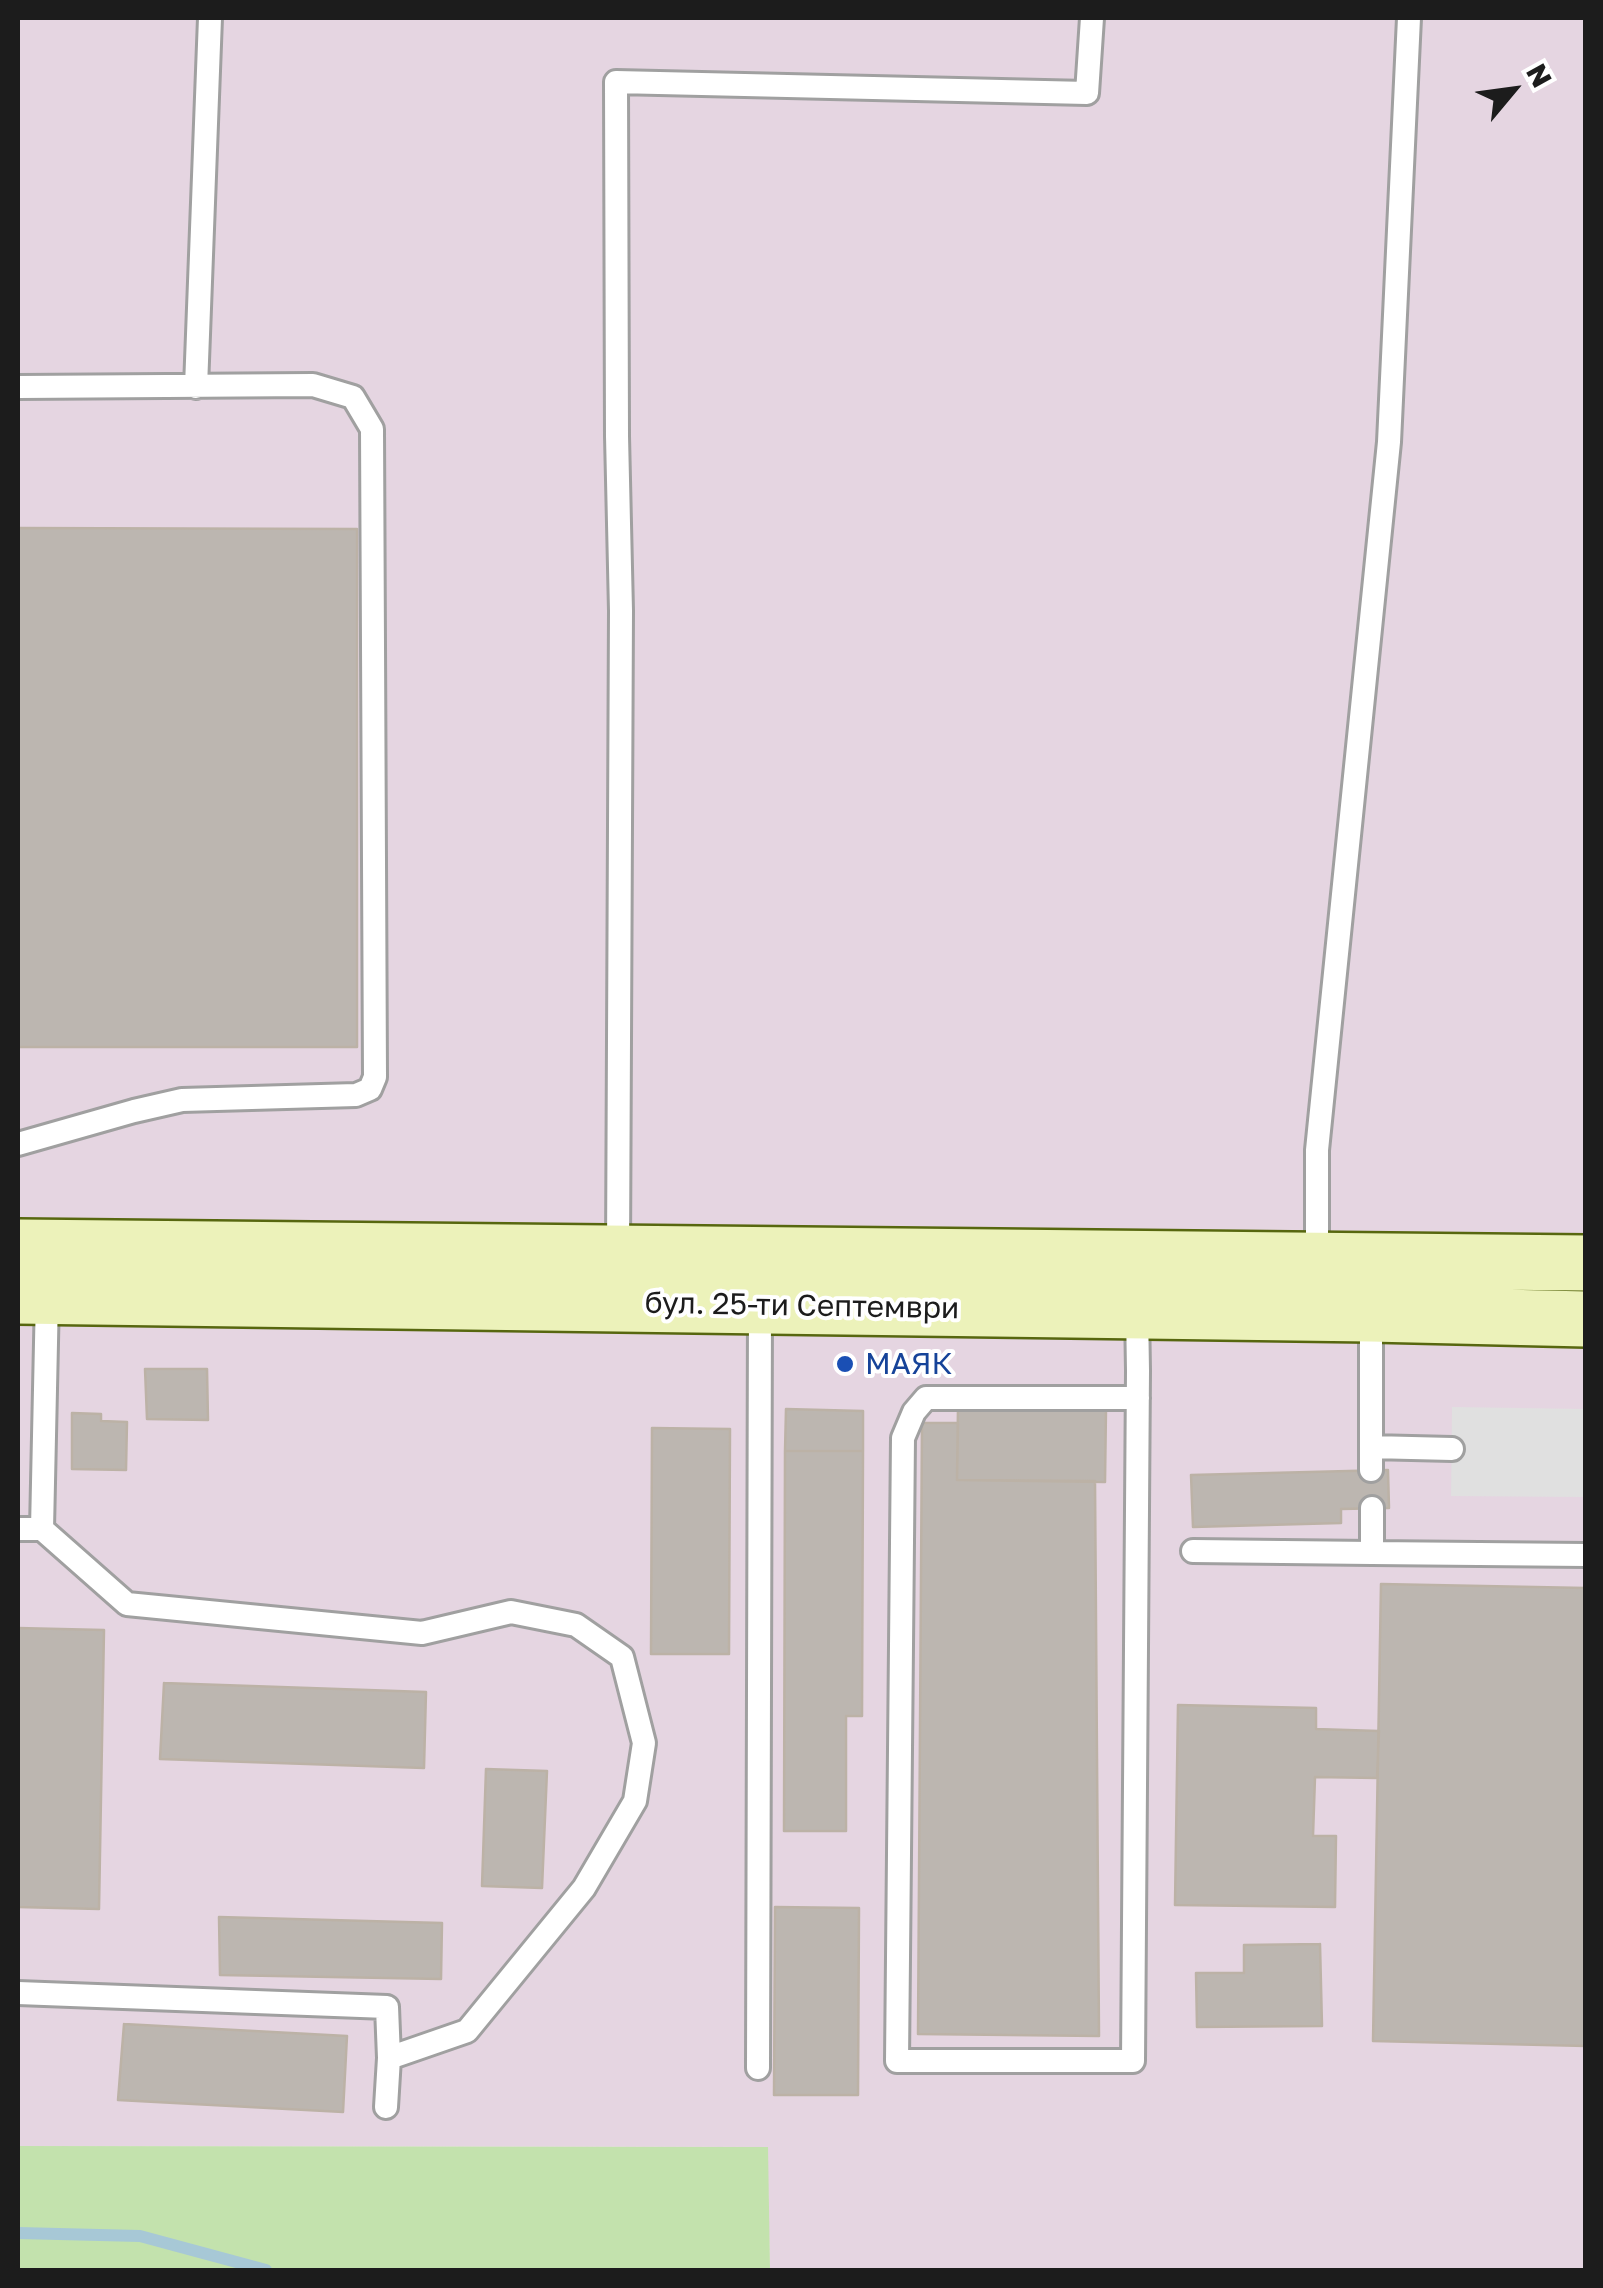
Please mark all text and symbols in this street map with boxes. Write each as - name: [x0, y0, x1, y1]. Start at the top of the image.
- north arrow: [1463, 40, 1563, 140]
- text: N: [1520, 58, 1559, 93]
- street label: бул. 25-ти Септември: [644, 1285, 960, 1327]
- place label: МАЯК: [865, 1346, 952, 1382]
- marker: МАЯК: [834, 1353, 856, 1375]

